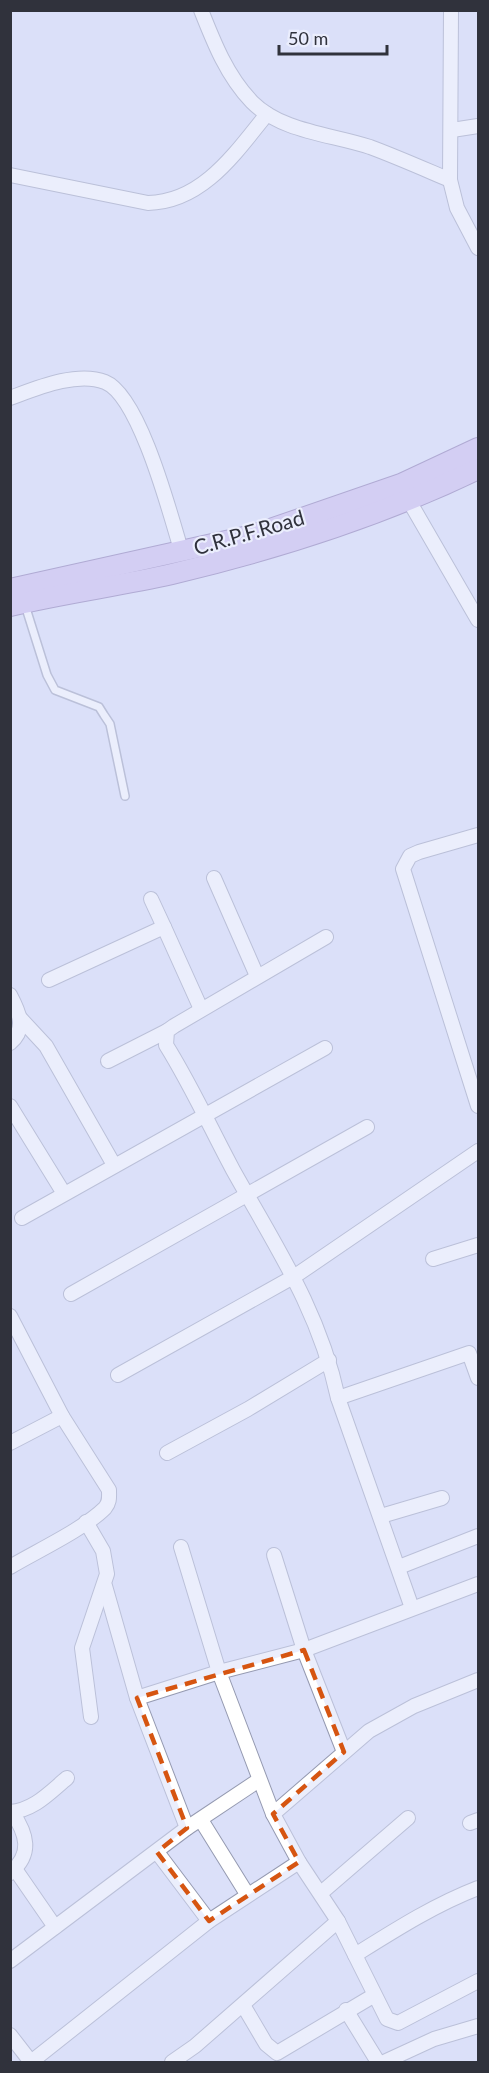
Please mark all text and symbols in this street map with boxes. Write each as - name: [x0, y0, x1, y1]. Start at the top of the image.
- scale bar: [279, 18, 387, 56]
- text: 50 m: [288, 27, 328, 49]
- street label: C.R.P.F.Road: [190, 504, 307, 559]

